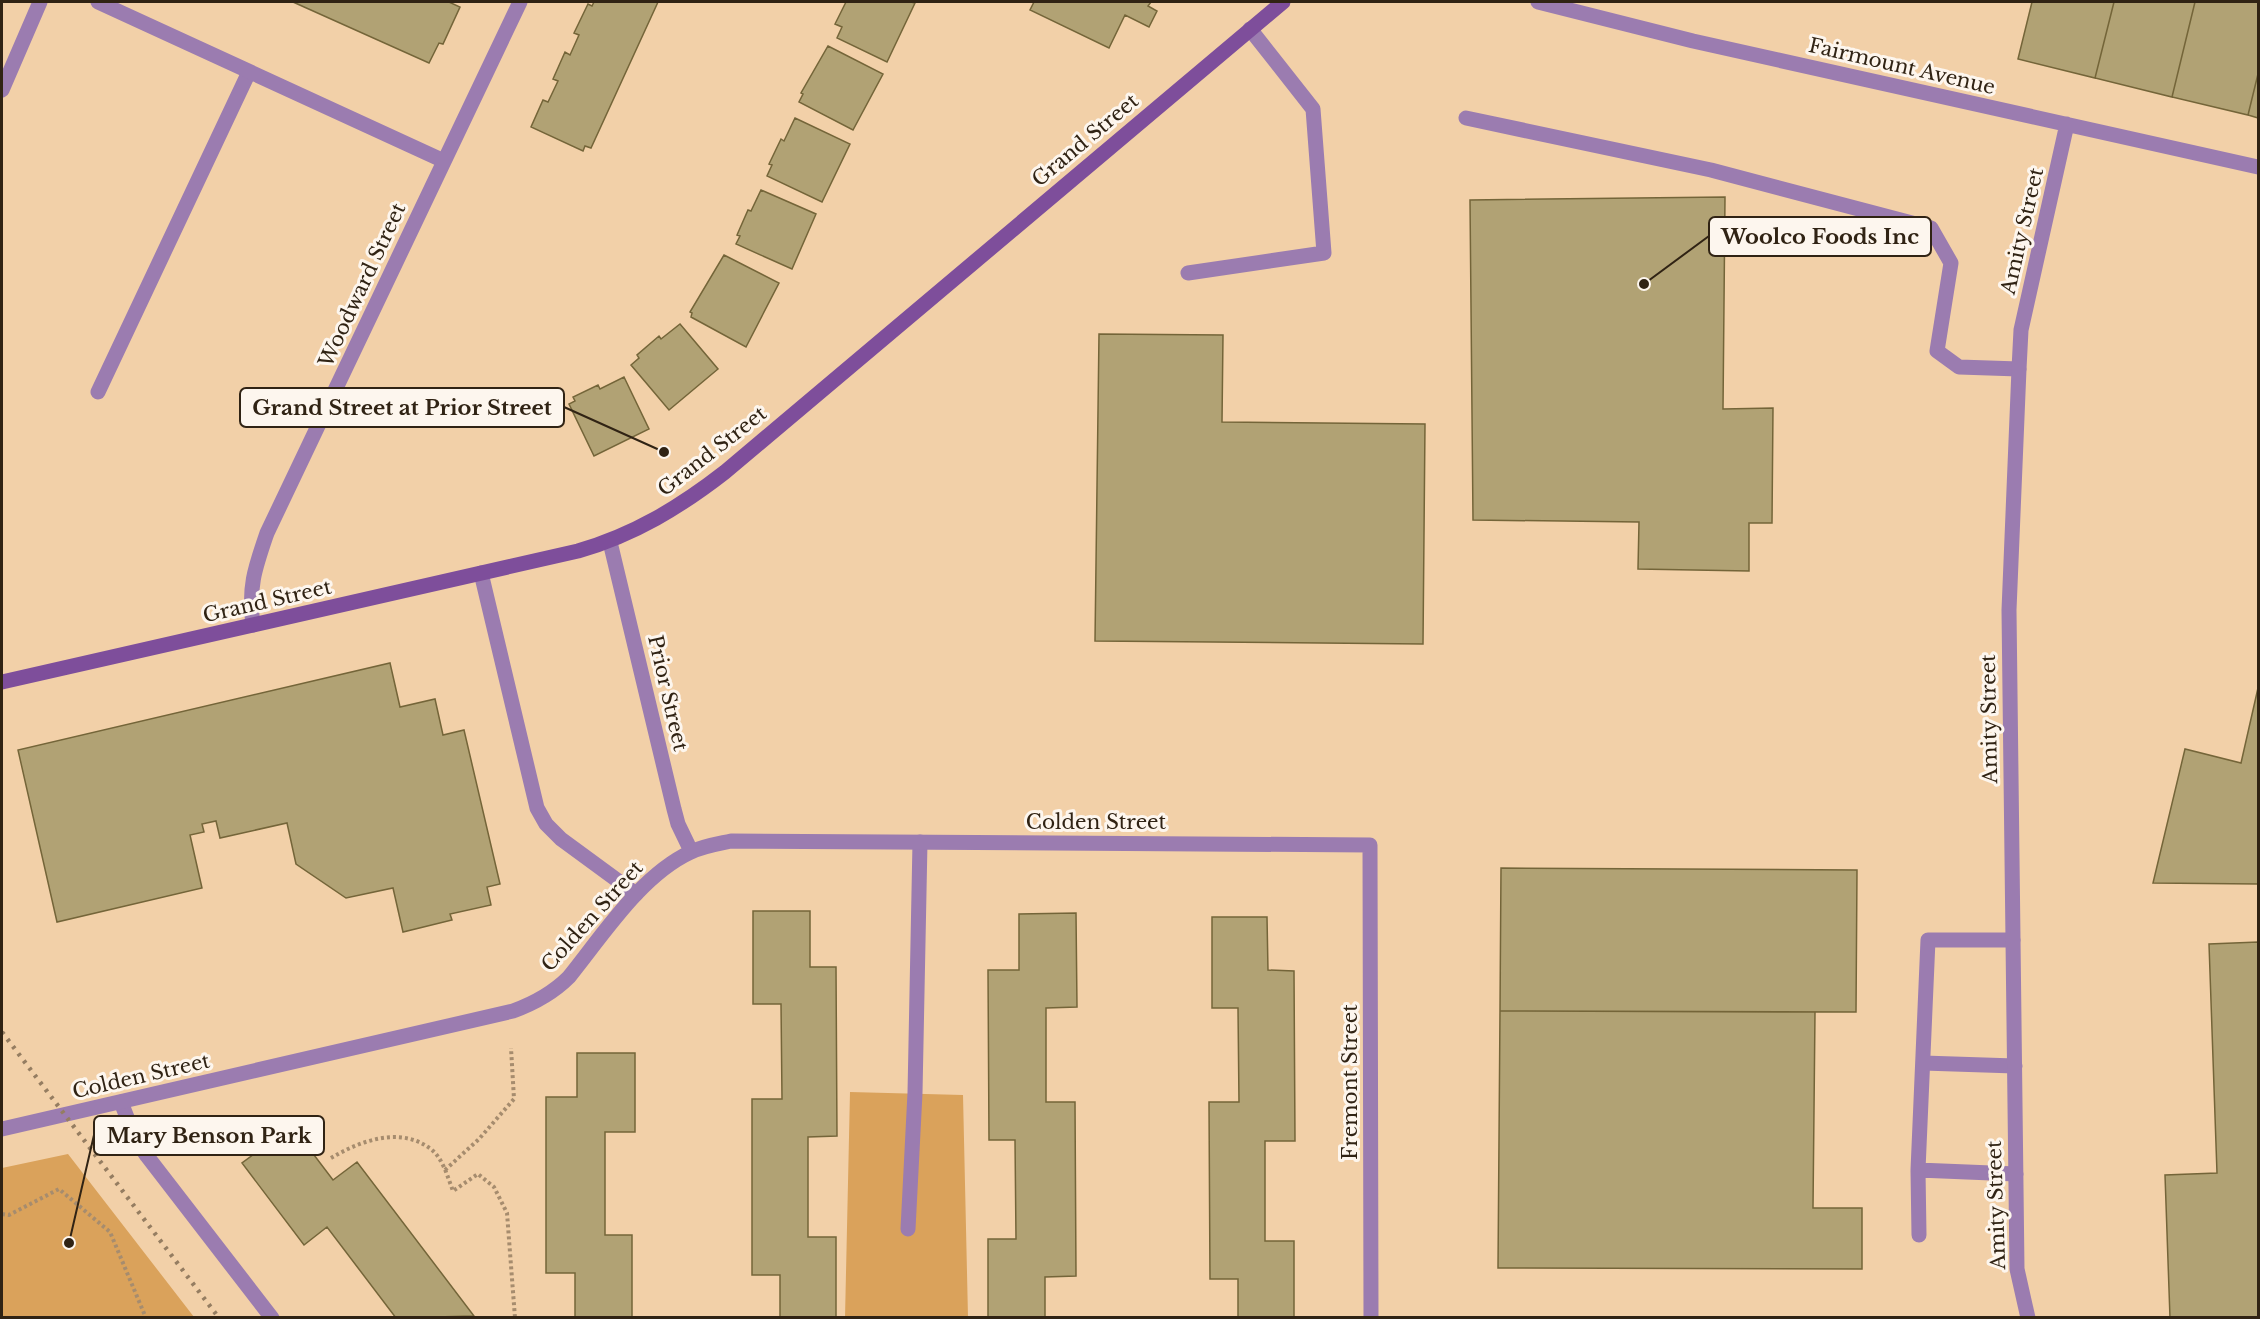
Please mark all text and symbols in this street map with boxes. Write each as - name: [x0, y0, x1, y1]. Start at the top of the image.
- street label: Fairmount Avenue: [1806, 33, 1998, 99]
- street label: Grand Street: [1027, 88, 1143, 191]
- street label: Amity Street: [1996, 165, 2048, 298]
- street label: Woodward Street: [313, 199, 411, 372]
- callout: Woolco Foods Inc: [1709, 217, 1931, 256]
- text: Woolco Foods Inc: [1720, 224, 1919, 250]
- callout: Grand Street at Prior Street: [240, 388, 564, 427]
- text: Grand Street at Prior Street: [252, 395, 552, 421]
- street label: Grand Street: [653, 401, 771, 501]
- street label: Grand Street: [200, 574, 334, 627]
- street label: Prior Street: [643, 633, 693, 754]
- street label: Amity Street: [1976, 654, 2002, 785]
- street label: Colden Street: [1026, 810, 1167, 834]
- street label: Colden Street: [536, 856, 648, 976]
- street label: Fremont Street: [1338, 1004, 1362, 1160]
- street label: Colden Street: [70, 1048, 212, 1103]
- callout: Mary Benson Park: [94, 1116, 324, 1155]
- text: Mary Benson Park: [106, 1123, 313, 1149]
- street label: Amity Street: [1982, 1140, 2010, 1271]

